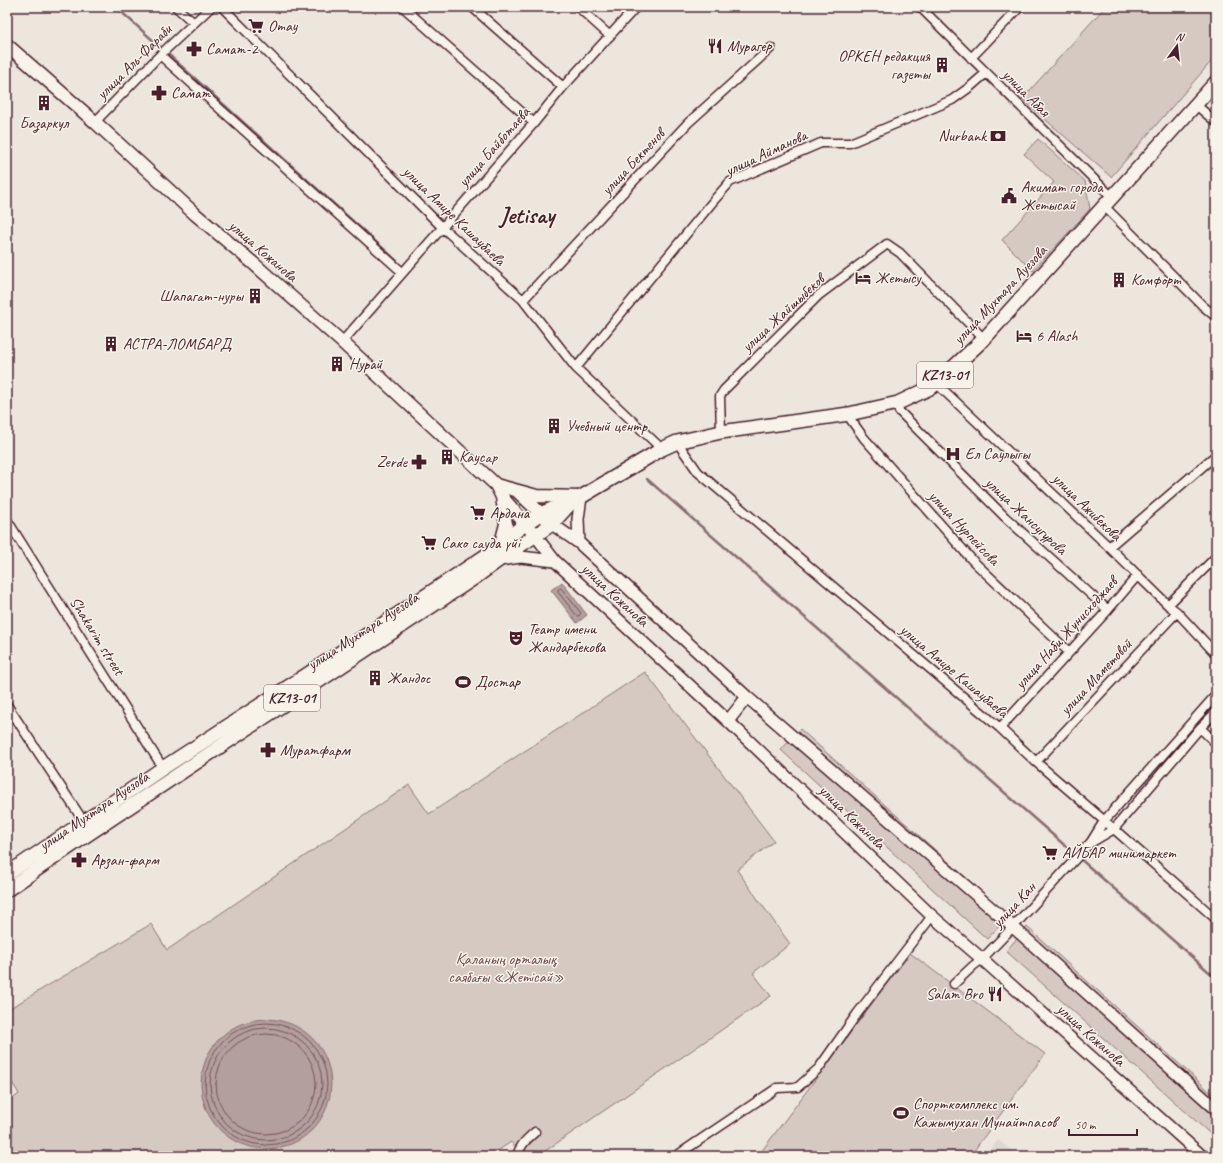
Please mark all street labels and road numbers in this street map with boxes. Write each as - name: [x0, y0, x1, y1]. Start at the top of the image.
- street label: улица Аль-Фараби: [92, 19, 177, 104]
- street label: улица Абая: [997, 64, 1055, 122]
- street label: улица Байботаева: [453, 102, 535, 192]
- street label: улица Бектенов: [596, 122, 671, 200]
- street label: улица Айманова: [721, 125, 811, 181]
- street label: улица Амире Кашаубаева: [398, 161, 511, 271]
- street label: улица Кожанова: [224, 215, 302, 287]
- street label: улица Мухтара Ауезова: [948, 240, 1052, 350]
- street label: улица Жайшыбеков: [737, 267, 831, 357]
- road number: KZ13-01: [917, 362, 973, 388]
- street label: улица Ажибекова: [1047, 468, 1127, 546]
- street label: улица Жансугурова: [980, 472, 1072, 560]
- street label: улица Нурпейсова: [924, 486, 1005, 571]
- street label: улица Кожанова: [576, 558, 654, 632]
- street label: улица Наби Жунисходжаев: [1010, 570, 1124, 694]
- street label: улица Мухтара Ауезова: [303, 587, 423, 675]
- street label: Shakarim street: [65, 593, 130, 680]
- street label: улица Амире Кашаубаева: [895, 619, 1013, 723]
- street label: улица Маметовой: [1055, 634, 1137, 720]
- road number: KZ13-01: [264, 685, 320, 711]
- street label: улица Мухтара Ауезова: [34, 766, 154, 856]
- street label: улица Кожанова: [814, 780, 890, 854]
- street label: улица Кан: [987, 877, 1041, 933]
- street label: улица Кожанова: [1052, 998, 1130, 1072]

